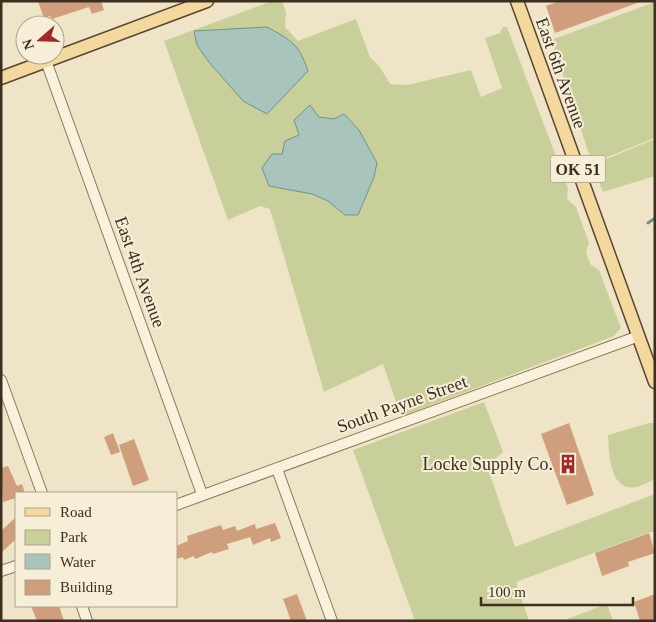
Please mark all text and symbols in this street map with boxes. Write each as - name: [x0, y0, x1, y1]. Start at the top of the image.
- north arrow: [15, 15, 65, 65]
- street label: East 6th Avenue: [532, 15, 590, 131]
- text: N: [19, 37, 37, 52]
- road number: OK 51: [550, 156, 606, 182]
- street label: East 4th Avenue: [111, 214, 169, 330]
- street label: South Payne Street: [334, 371, 470, 437]
- building icon: Locke Supply Co.: [557, 453, 579, 475]
- place label: Locke Supply Co.: [423, 454, 553, 474]
- legend: [15, 492, 178, 607]
- text: Road: [60, 504, 92, 520]
- text: Park: [60, 529, 88, 545]
- text: Water: [60, 554, 95, 570]
- scale bar: [481, 574, 634, 606]
- text: Building: [60, 579, 113, 595]
- text: 100 m: [488, 584, 526, 600]

